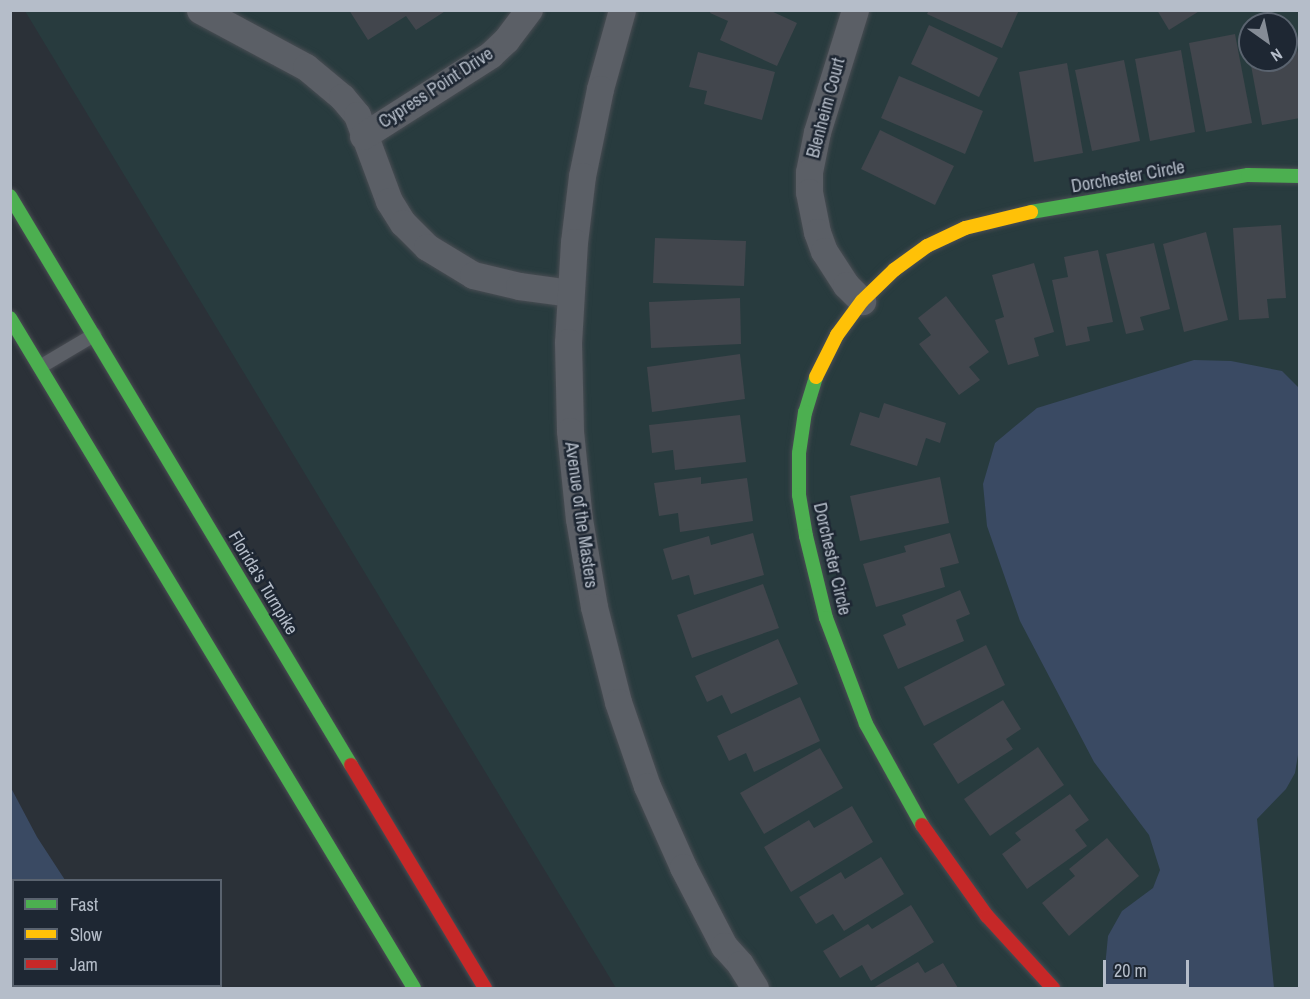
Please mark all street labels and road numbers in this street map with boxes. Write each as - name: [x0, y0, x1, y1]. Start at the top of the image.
- street label: Cypress Point Drive: [375, 43, 497, 133]
- street label: Blenheim Court: [802, 56, 850, 160]
- street label: Dorchester Circle: [1070, 156, 1186, 198]
- street label: Avenue of the Masters: [560, 440, 602, 590]
- street label: Dorchester Circle: [809, 501, 855, 617]
- street label: Florida's Turnpike: [224, 527, 302, 639]

